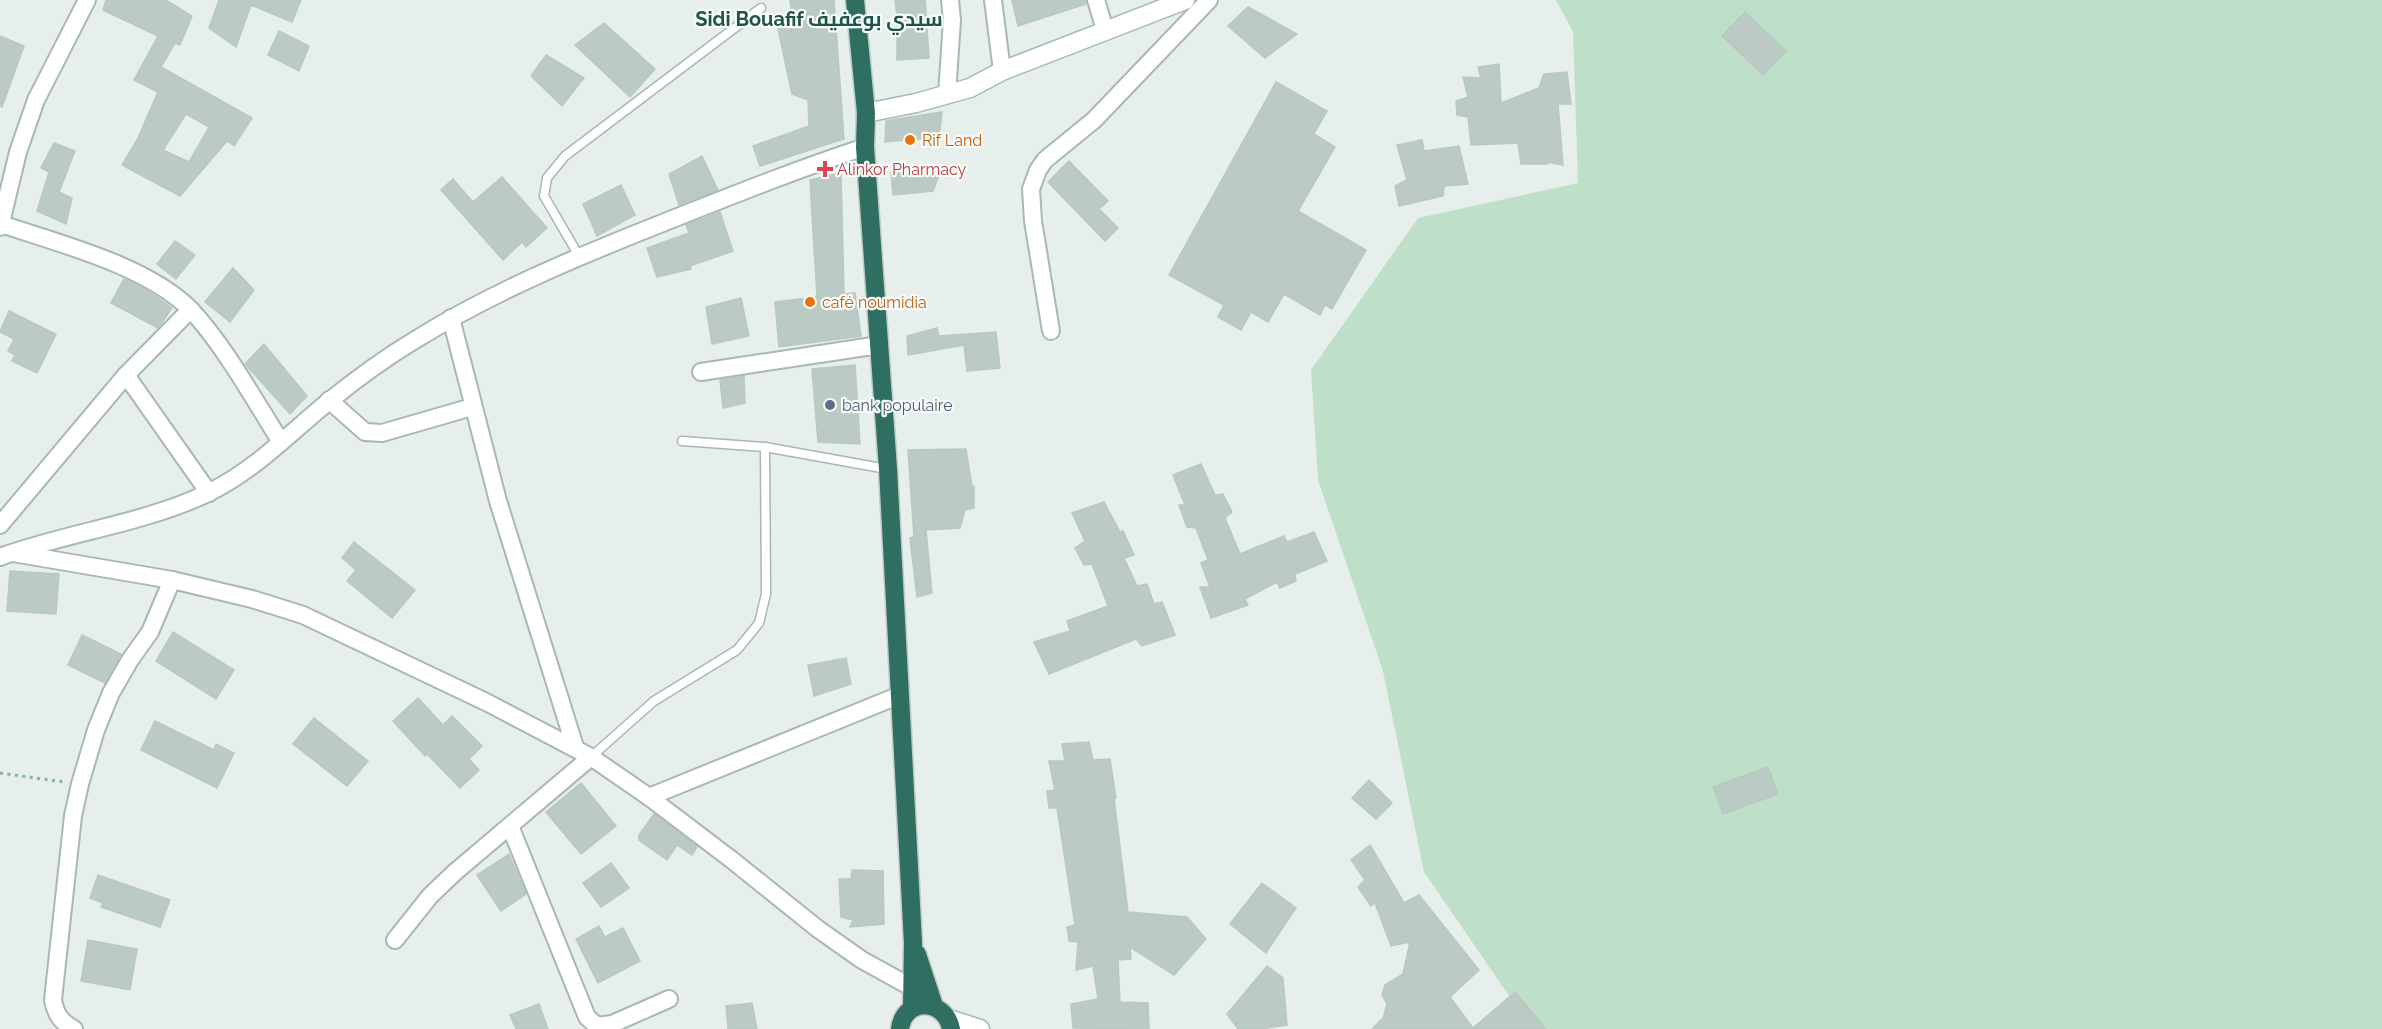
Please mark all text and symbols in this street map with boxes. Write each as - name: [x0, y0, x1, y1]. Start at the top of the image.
- district label: Sidi Bouafif سيدي بوعفيف: [695, 7, 943, 35]
- place label: Rif Land: [922, 131, 982, 150]
- marker: Rif Land: [903, 133, 917, 147]
- place label: Alinkor Pharmacy: [837, 160, 967, 179]
- marker: Alinkor Pharmacy: [818, 162, 832, 176]
- place label: café noumidia: [822, 293, 927, 312]
- marker: café noumidia: [803, 295, 817, 309]
- place label: bank populaire: [842, 396, 953, 415]
- marker: bank populaire: [823, 398, 837, 412]

